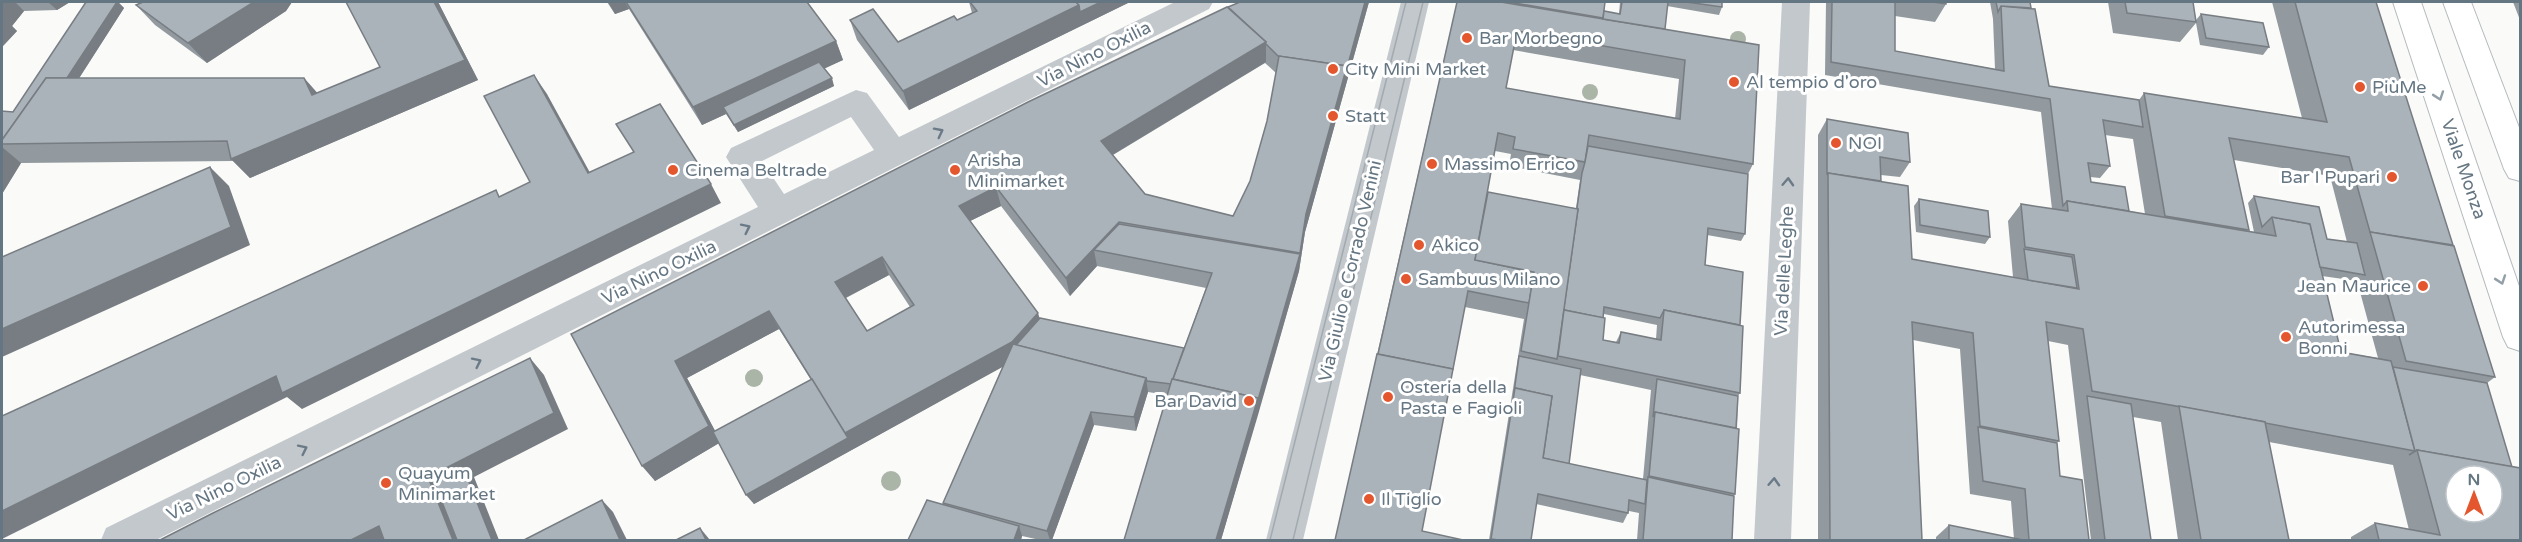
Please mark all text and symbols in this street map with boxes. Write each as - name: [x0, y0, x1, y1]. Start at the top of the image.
- street label: Via Nino Oxilia: [1033, 16, 1155, 92]
- place label: Bar Morbegno: [1479, 27, 1603, 49]
- marker: Bar Morbegno: [1460, 31, 1474, 45]
- place label: City Mini Market: [1345, 58, 1486, 80]
- marker: City Mini Market: [1326, 62, 1340, 76]
- place label: Al tempio d'oro: [1746, 71, 1877, 93]
- marker: Al tempio d'oro: [1727, 75, 1741, 89]
- place label: PiùMe: [2372, 76, 2427, 98]
- marker: PiùMe: [2353, 80, 2367, 94]
- one-way arrow: [2431, 90, 2444, 101]
- place label: Statt: [1345, 105, 1386, 127]
- marker: Statt: [1326, 109, 1340, 123]
- street label: Viale Monza: [2437, 116, 2491, 222]
- one-way arrow: [932, 127, 943, 139]
- place label: NOI: [1848, 132, 1882, 154]
- marker: NOI: [1829, 136, 1843, 150]
- place label: Arisha Minimarket: [967, 149, 1065, 192]
- place label: Massimo Errico: [1444, 153, 1576, 175]
- marker: Massimo Errico: [1425, 157, 1439, 171]
- street label: Via Giulio e Corrado Venini: [1314, 158, 1386, 384]
- place label: Cinema Beltrade: [685, 159, 827, 181]
- marker: Cinema Beltrade: [666, 163, 680, 177]
- marker: Arisha Minimarket: [948, 163, 962, 177]
- place label: Bar I Pupari: [2280, 166, 2380, 188]
- marker: Bar I Pupari: [2385, 170, 2399, 184]
- one-way arrow: [1781, 178, 1794, 187]
- street label: Via delle Leghe: [1770, 205, 1798, 337]
- one-way arrow: [739, 224, 750, 236]
- place label: Akico: [1431, 234, 1479, 256]
- street label: Via Nino Oxilia: [598, 235, 720, 309]
- marker: Akico: [1412, 238, 1426, 252]
- place label: Sambuus Milano: [1418, 268, 1561, 290]
- marker: Sambuus Milano: [1399, 272, 1413, 286]
- one-way arrow: [2494, 274, 2507, 285]
- place label: Jean Maurice: [2297, 275, 2411, 297]
- marker: Jean Maurice: [2416, 279, 2430, 293]
- place label: Autorimessa Bonni: [2298, 316, 2405, 359]
- marker: Autorimessa Bonni: [2279, 330, 2293, 344]
- one-way arrow: [471, 358, 482, 369]
- place label: Osteria della Pasta e Fagioli: [1400, 376, 1522, 419]
- place label: Bar David: [1154, 390, 1237, 412]
- marker: Osteria della Pasta e Fagioli: [1381, 390, 1395, 404]
- marker: Bar David: [1242, 394, 1256, 408]
- one-way arrow: [296, 445, 307, 456]
- street label: Via Nino Oxilia: [163, 451, 285, 525]
- place label: Quayum Minimarket: [398, 462, 496, 505]
- north arrow: [2444, 464, 2504, 524]
- text: N: [2468, 470, 2480, 490]
- marker: Quayum Minimarket: [379, 476, 393, 490]
- one-way arrow: [1768, 478, 1781, 487]
- place label: Il Tiglio: [1381, 488, 1442, 510]
- marker: Il Tiglio: [1362, 492, 1376, 506]

